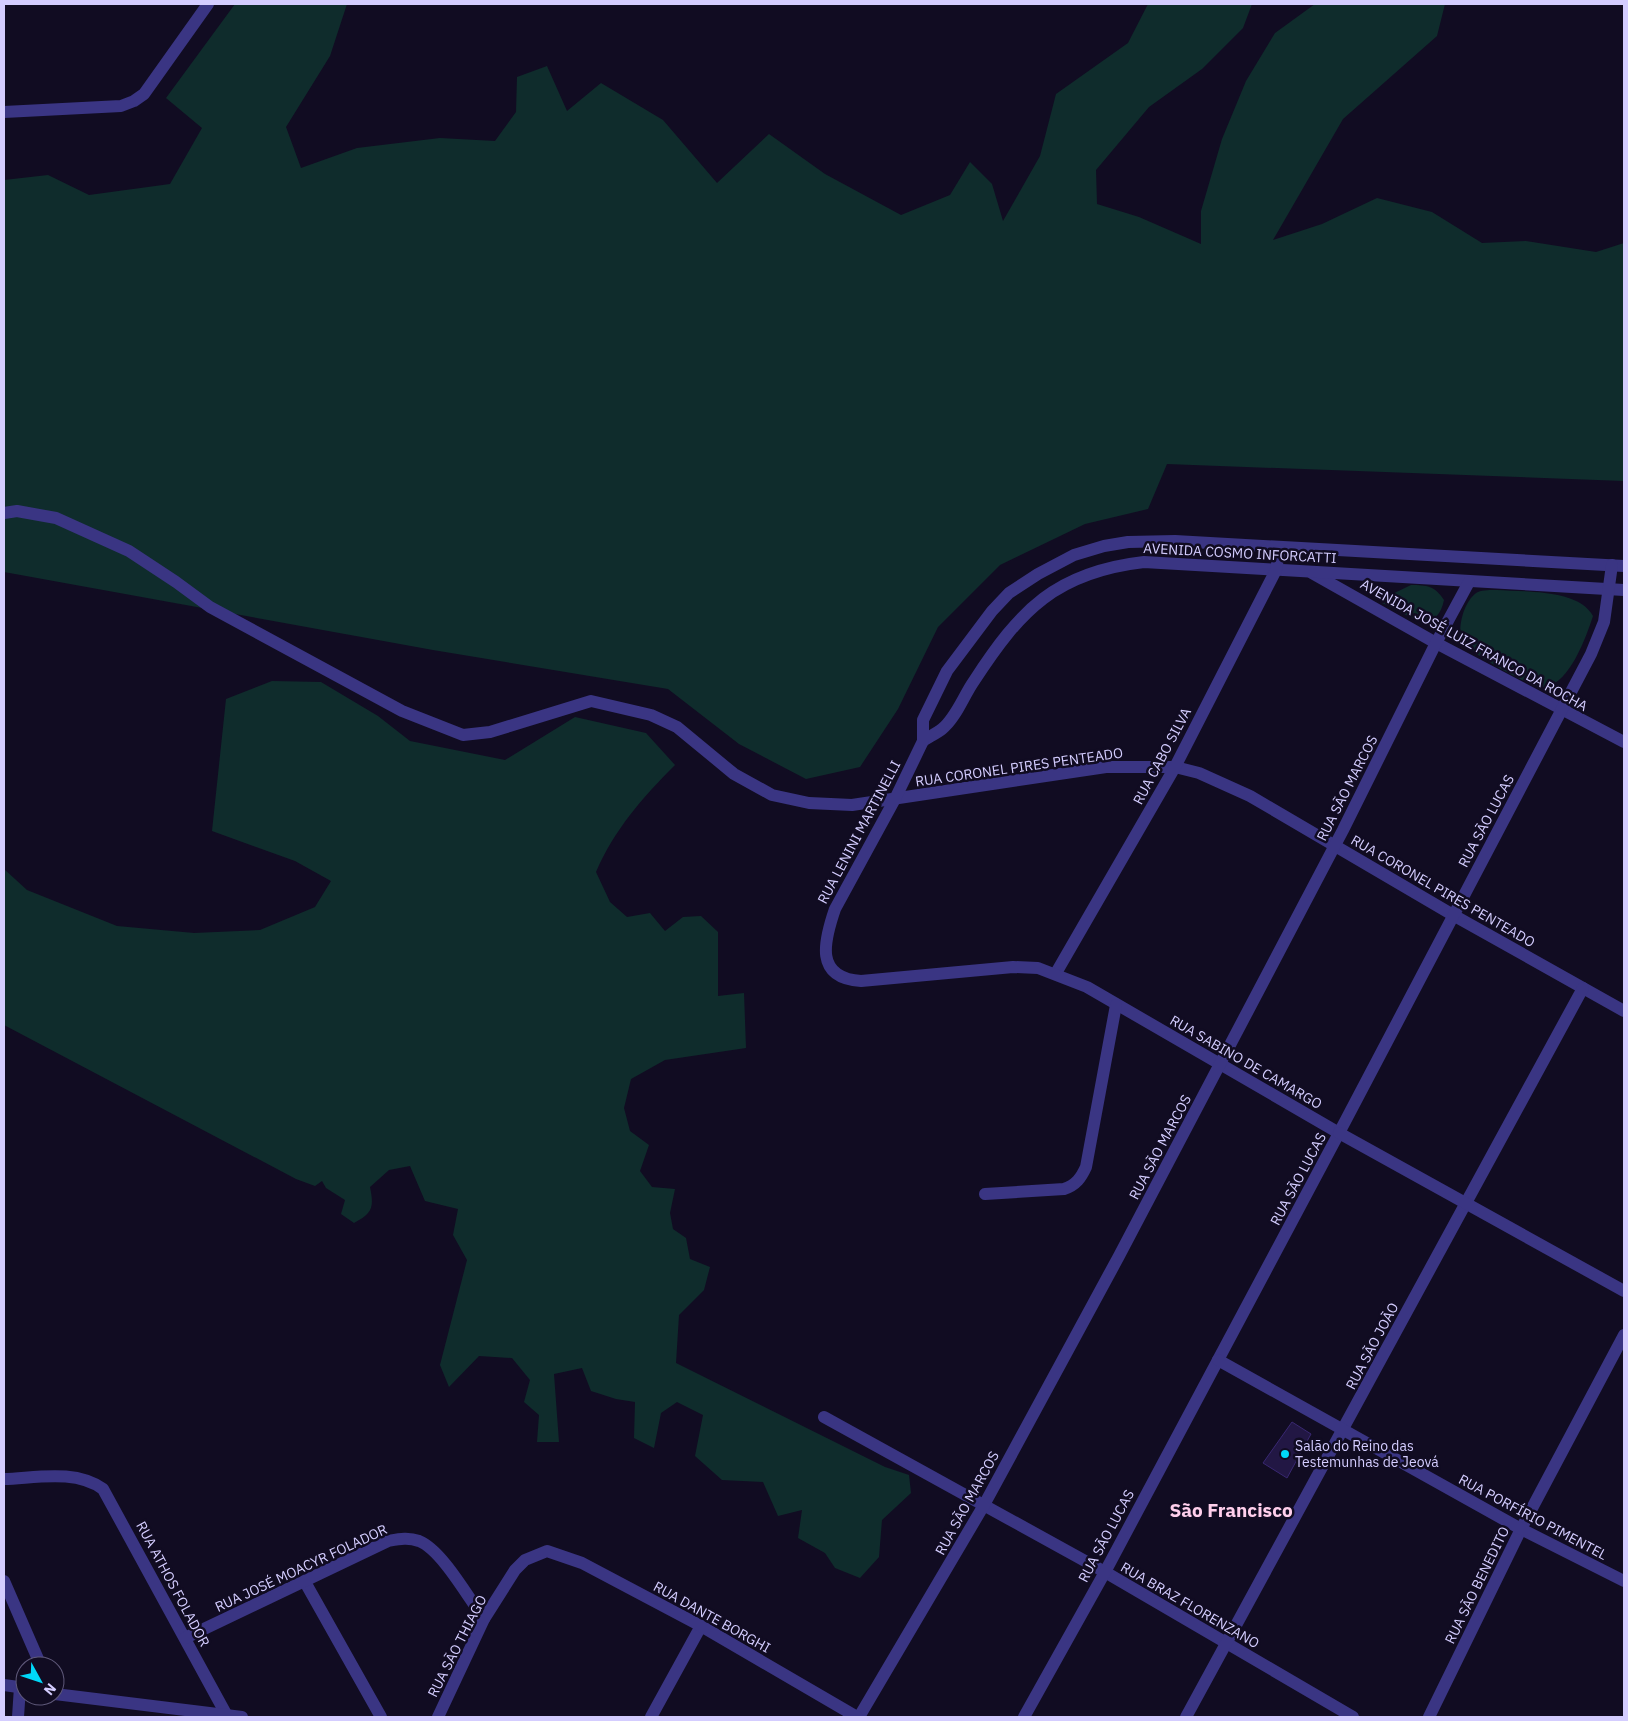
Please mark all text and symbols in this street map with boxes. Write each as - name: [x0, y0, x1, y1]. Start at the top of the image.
- street label: AVENIDA COSMO INFORCATTI: [1143, 539, 1337, 567]
- street label: AVENIDA JOSÉ LUIZ FRANCO DA ROCHA: [1357, 574, 1591, 715]
- street label: RUA CABO SILVA: [1129, 704, 1195, 808]
- street label: RUA SÃO MARCOS: [1313, 732, 1381, 844]
- street label: RUA CORONEL PIRES PENTEADO: [914, 743, 1124, 790]
- street label: RUA LENINI MARTINELLI: [813, 757, 905, 907]
- street label: RUA SÃO LUCAS: [1454, 772, 1518, 870]
- street label: RUA CORONEL PIRES PENTEADO: [1348, 831, 1538, 951]
- street label: RUA SABINO DE CAMARGO: [1167, 1011, 1325, 1113]
- street label: RUA SÃO MARCOS: [1125, 1091, 1195, 1203]
- street label: RUA SÃO LUCAS: [1266, 1130, 1330, 1228]
- street label: RUA SÃO JOÃO: [1342, 1299, 1403, 1393]
- place label: Salão do Reino das Testemunhas de Jeová: [1295, 1437, 1439, 1471]
- street label: RUA SÃO MARCOS: [931, 1448, 1003, 1558]
- marker: Salão do Reino das Testemunhas de Jeová: [1279, 1448, 1291, 1460]
- street label: RUA PORFÍRIO PIMENTEL: [1456, 1469, 1611, 1564]
- street label: RUA SÃO LUCAS: [1074, 1487, 1138, 1585]
- district label: São Francisco: [1169, 1498, 1293, 1522]
- street label: RUA ATHOS FOLADOR: [132, 1518, 214, 1650]
- street label: RUA JOSÉ MOACYR FOLADOR: [212, 1519, 390, 1616]
- street label: RUA SÃO BENEDITO: [1441, 1523, 1513, 1647]
- street label: RUA BRAZ FLORENZANO: [1117, 1558, 1263, 1652]
- street label: RUA DANTE BORGHI: [650, 1577, 774, 1657]
- street label: RUA SÃO THIAGO: [423, 1592, 491, 1700]
- north arrow: [15, 1656, 65, 1706]
- text: N: [40, 1680, 60, 1699]

